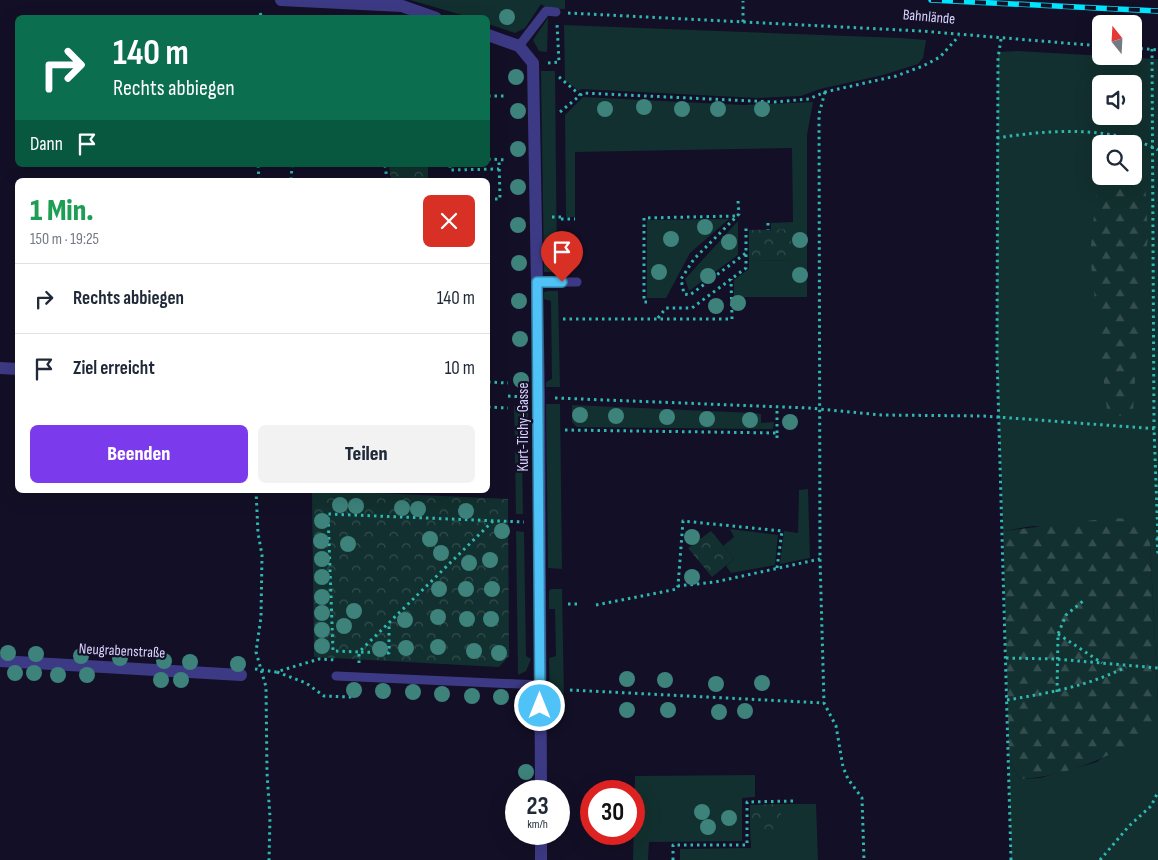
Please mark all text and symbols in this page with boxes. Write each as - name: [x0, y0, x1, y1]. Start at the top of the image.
- street label: Bahnlände: [902, 5, 956, 29]
- north arrow: [1092, 15, 1142, 65]
- map controls: [1092, 15, 1142, 185]
- text: 140 m: [113, 32, 189, 75]
- icon: right: [30, 35, 95, 100]
- text: Rechts abbiegen: [113, 75, 235, 102]
- button: sound: [1092, 75, 1142, 125]
- icon: arrive: [73, 130, 101, 158]
- text: Dann: [30, 133, 63, 156]
- button: search: [1092, 135, 1142, 185]
- text: 1 Min.: [30, 193, 94, 229]
- button: close: [423, 195, 475, 247]
- text: 150 m · 19:25: [30, 230, 99, 249]
- pin: [541, 231, 583, 282]
- icon: arrive: [548, 238, 576, 266]
- icon: right: [30, 285, 58, 313]
- text: Rechts abbiegen: [73, 287, 184, 310]
- text: 140 m: [437, 287, 475, 310]
- icon: arrive: [30, 355, 58, 383]
- text: Ziel erreicht: [73, 357, 155, 380]
- text: 10 m: [445, 357, 475, 380]
- street label: Kurt-Tichy-Gasse: [514, 383, 533, 471]
- button: Beenden: [30, 425, 248, 483]
- button: Teilen: [258, 425, 475, 483]
- street label: Neugrabenstraße: [78, 639, 166, 663]
- position arrow: [513, 679, 565, 731]
- speed limit sign: 30: [580, 780, 645, 845]
- text: 23: [526, 791, 549, 822]
- text: km/h: [527, 817, 548, 832]

